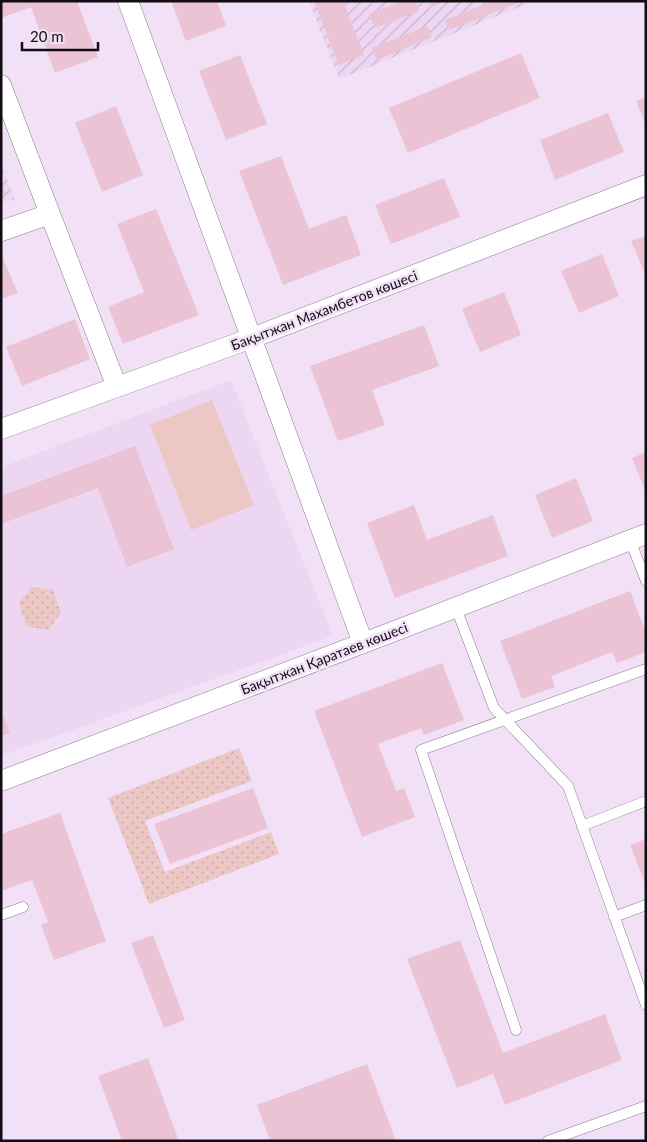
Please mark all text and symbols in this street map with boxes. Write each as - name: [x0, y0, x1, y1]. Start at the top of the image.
- scale bar: [22, 20, 99, 52]
- text: 20 m: [30, 27, 64, 45]
- street label: Бақытжан Махамбетов көшесі: [228, 267, 420, 353]
- street label: Бақытжан Қаратаев көшесі: [238, 618, 410, 698]

